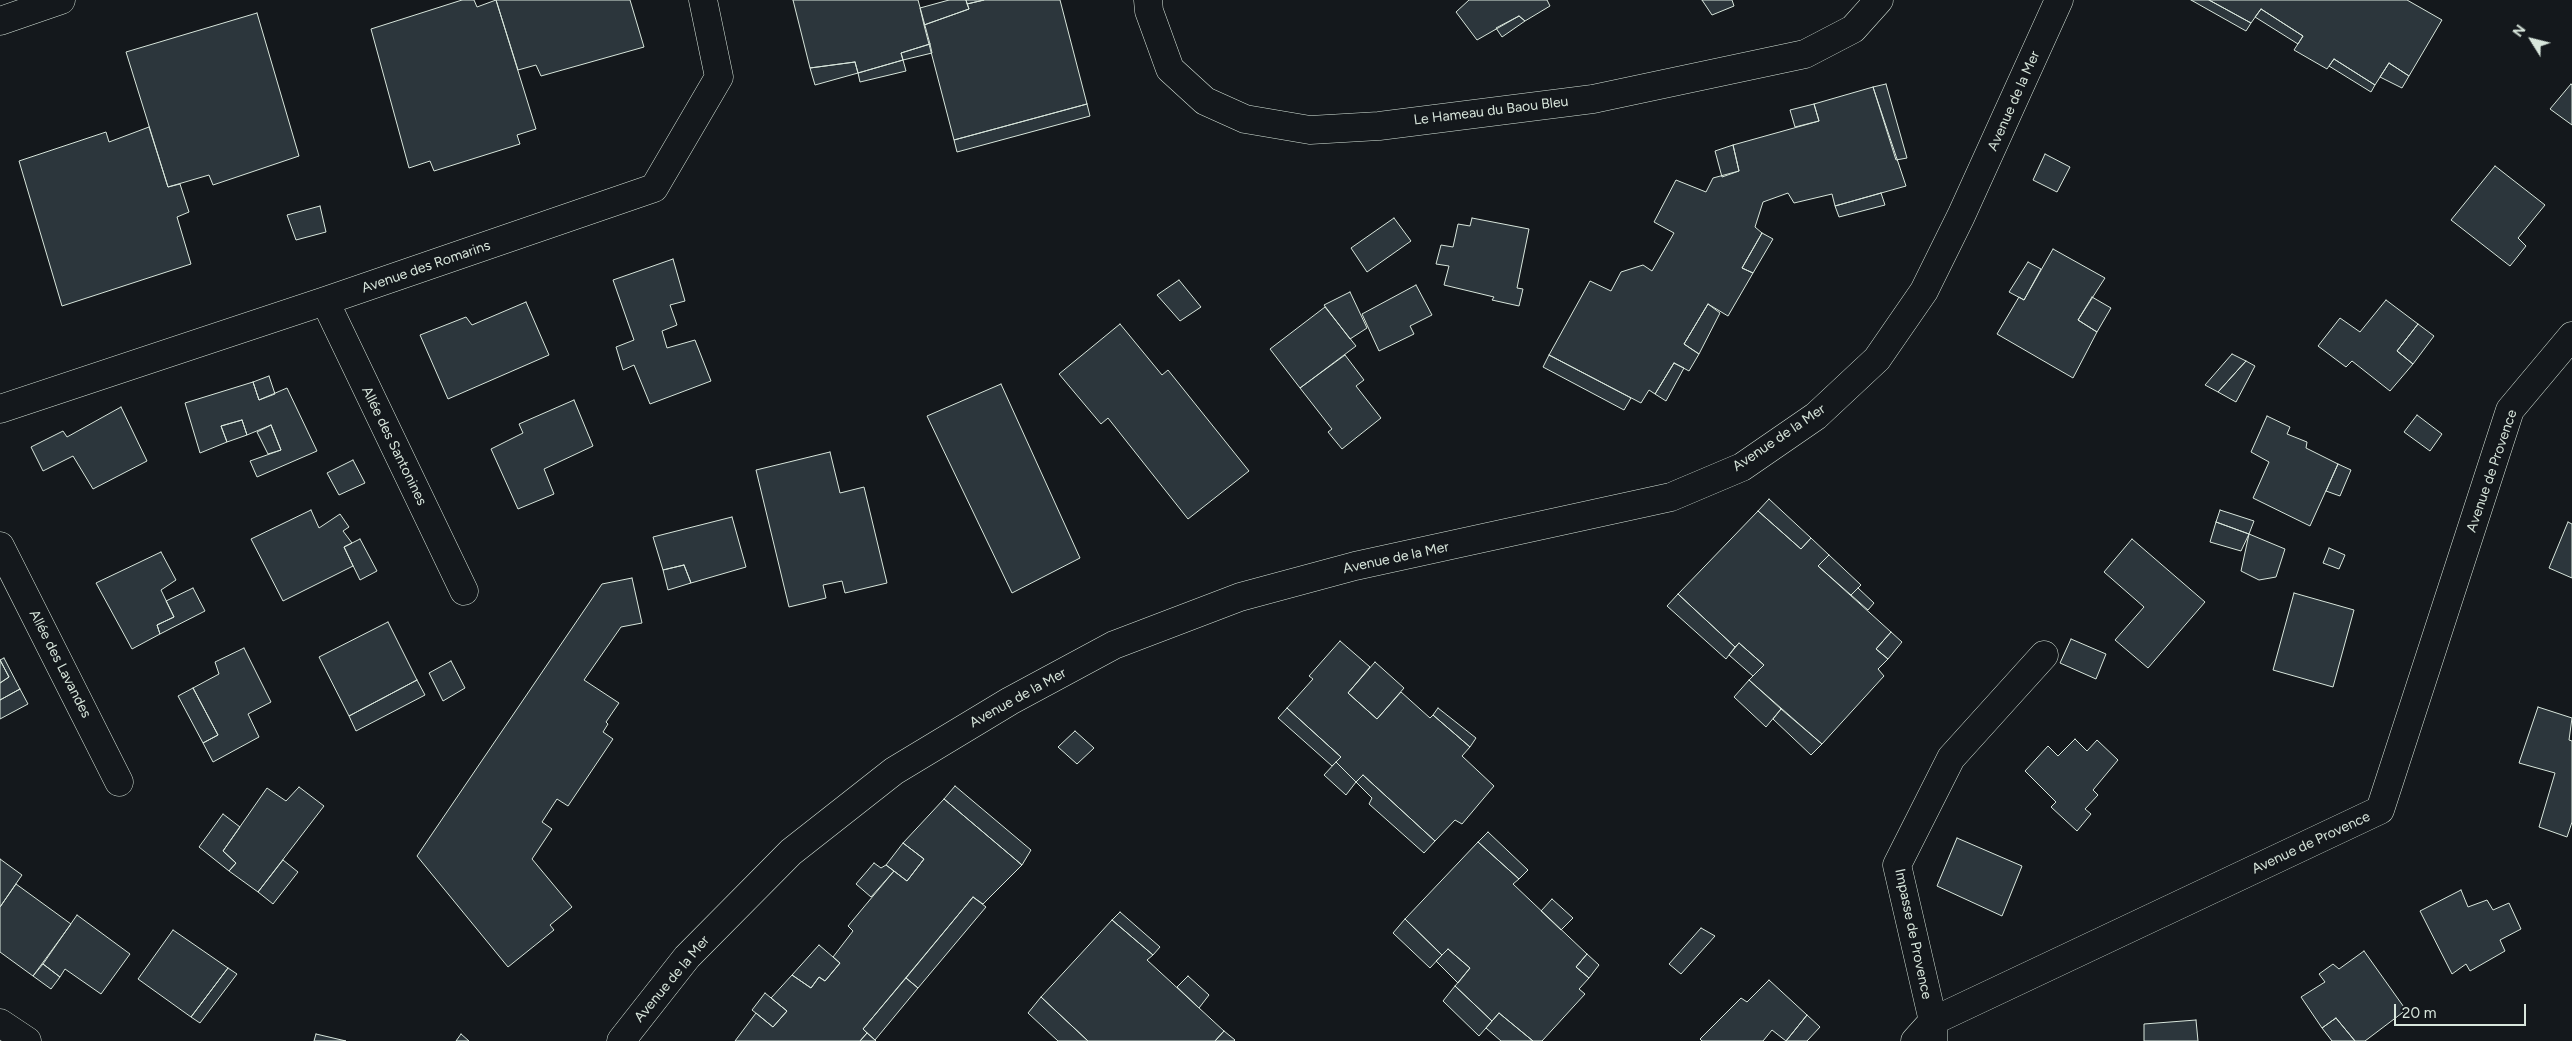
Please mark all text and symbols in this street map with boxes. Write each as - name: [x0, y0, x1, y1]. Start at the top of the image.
- north arrow: [2507, 15, 2557, 65]
- text: N: [2509, 22, 2530, 40]
- street label: Avenue de la Mer: [1984, 48, 2044, 154]
- street label: Le Hameau du Baou Bleu: [1413, 93, 1569, 129]
- street label: Avenue des Romarins: [359, 237, 493, 297]
- street label: Allée des Santonines: [358, 384, 430, 508]
- street label: Avenue de la Mer: [1730, 401, 1828, 475]
- street label: Avenue de Provence: [2463, 407, 2521, 535]
- street label: Avenue de la Mer: [1341, 539, 1451, 577]
- street label: Allée des Lavandes: [26, 607, 94, 721]
- street label: Avenue de la Mer: [967, 664, 1069, 732]
- street label: Avenue de Provence: [2249, 808, 2373, 878]
- street label: Impasse de Provence: [1891, 867, 1935, 1001]
- street label: Avenue de la Mer: [631, 932, 713, 1026]
- scale bar: [2397, 994, 2530, 1026]
- text: 20 m: [2402, 1004, 2436, 1022]

